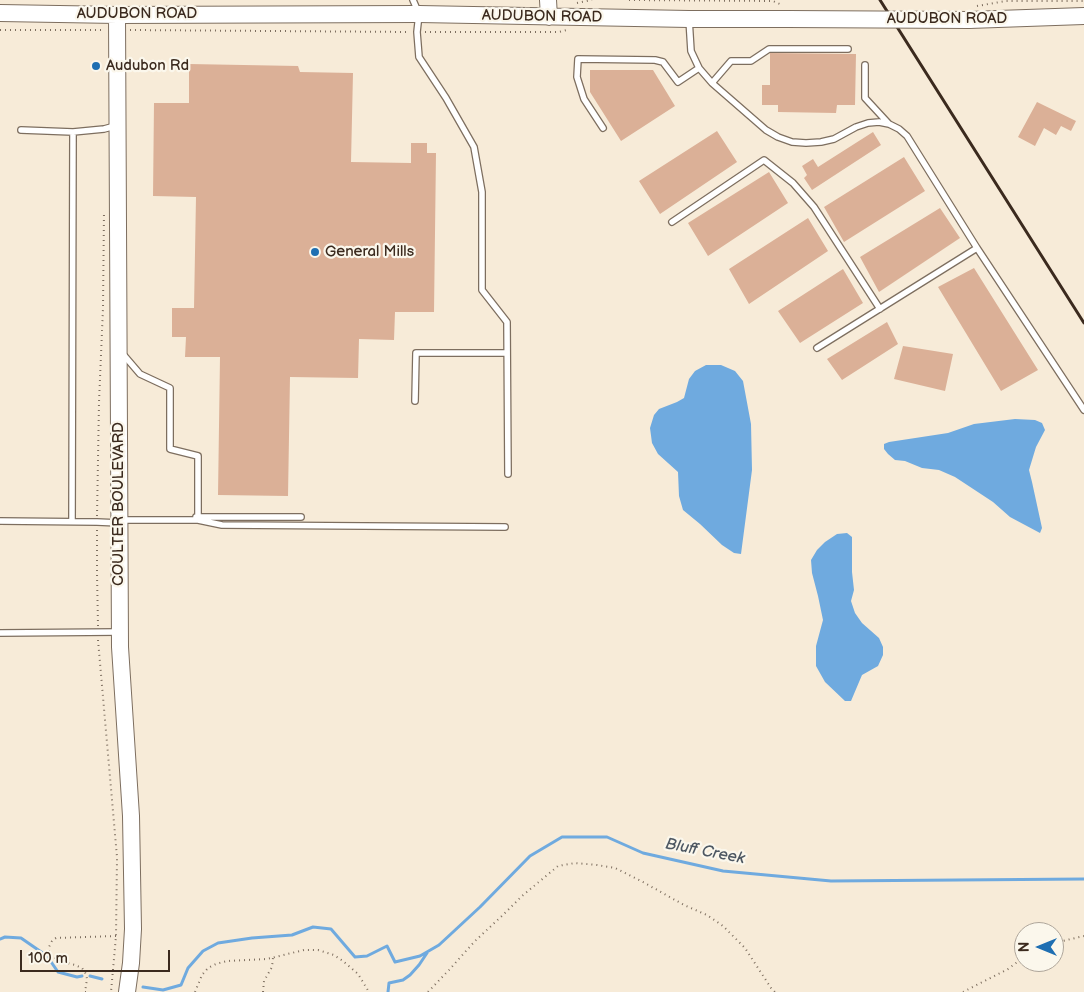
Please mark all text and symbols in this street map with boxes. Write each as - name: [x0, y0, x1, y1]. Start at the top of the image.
- street label: AUDUBON ROAD: [77, 5, 197, 23]
- street label: AUDUBON ROAD: [482, 7, 602, 27]
- street label: AUDUBON ROAD: [887, 10, 1007, 28]
- place label: Audubon Rd: [106, 57, 189, 75]
- marker: Audubon Rd: [90, 60, 102, 72]
- place label: General Mills: [325, 243, 414, 261]
- marker: General Mills: [309, 246, 321, 258]
- street label: COULTER BOULEVARD: [110, 422, 128, 586]
- water label: Bluff Creek: [664, 835, 746, 869]
- north arrow: [1014, 922, 1064, 972]
- scale bar: [22, 940, 172, 972]
- text: N: [1016, 942, 1033, 952]
- text: 100 m: [28, 949, 68, 968]

